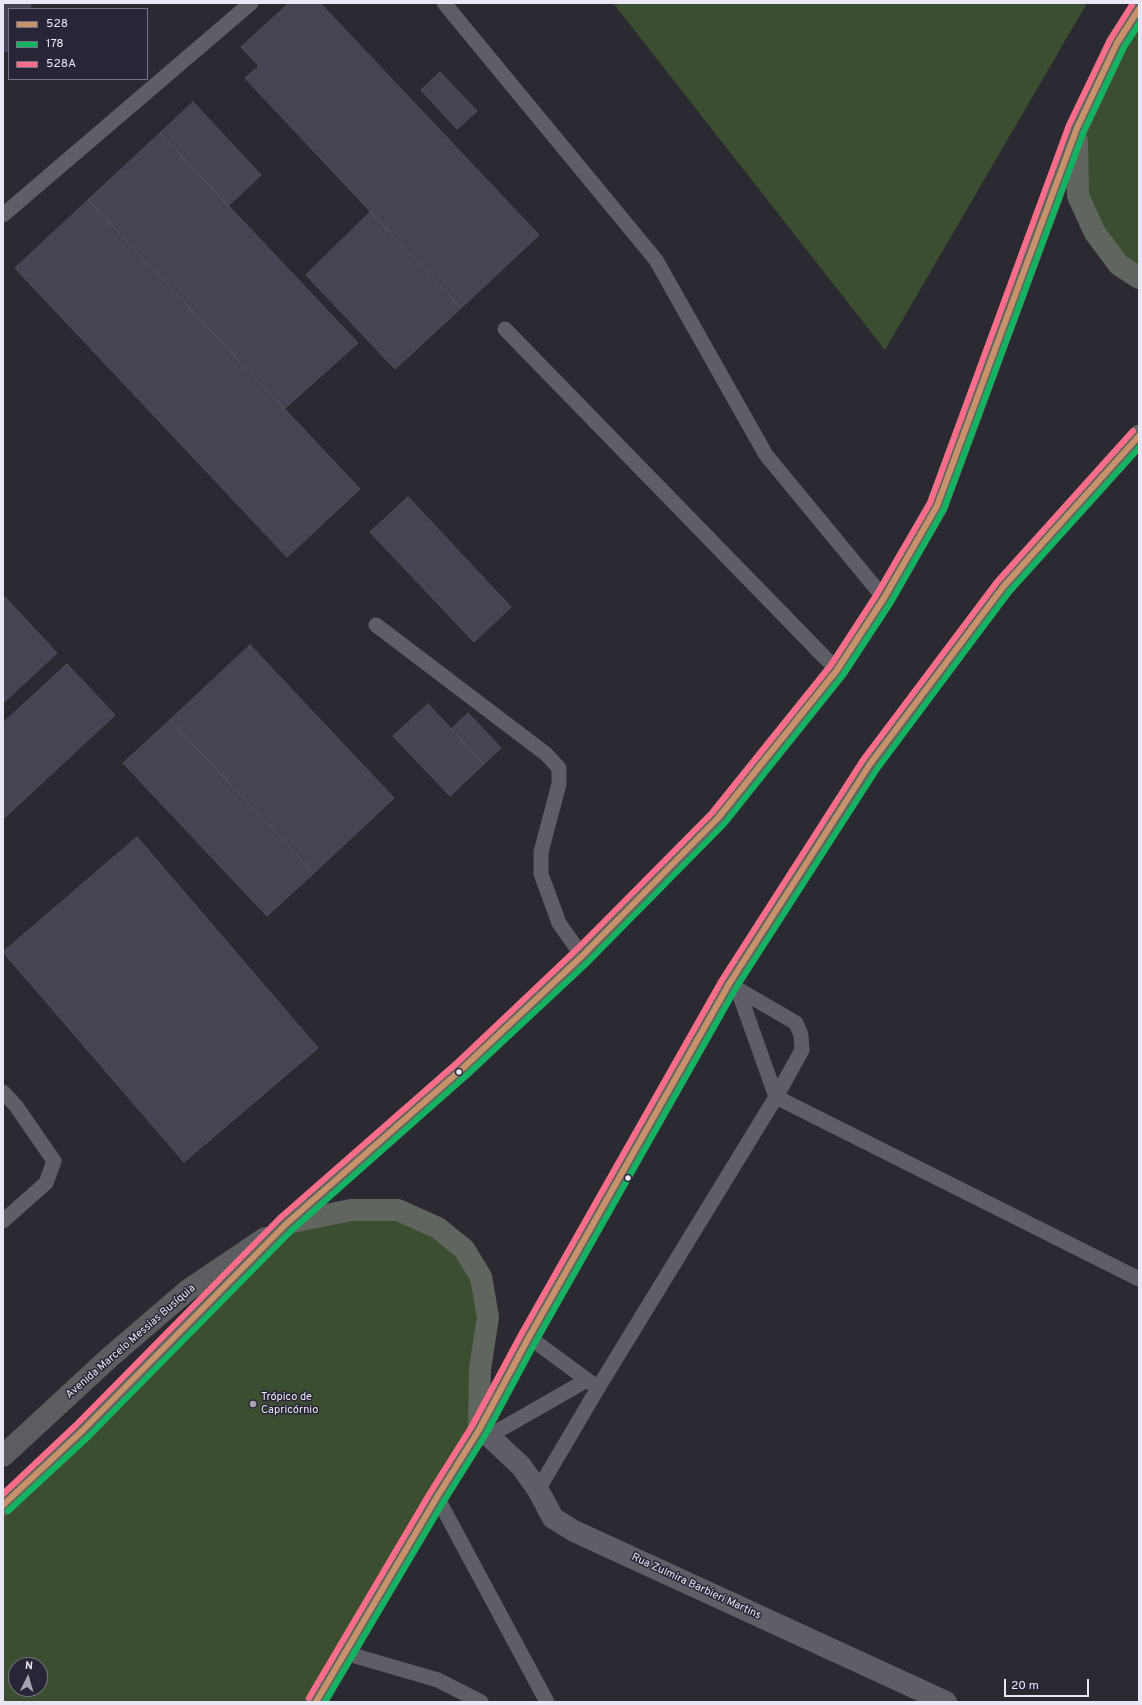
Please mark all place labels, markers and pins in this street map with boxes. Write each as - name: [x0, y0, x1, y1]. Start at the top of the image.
- unlabelled marker: [454, 1067, 464, 1077]
- unlabelled marker: [623, 1173, 633, 1183]
- place label: Trópico de Capricórnio: [261, 1391, 318, 1417]
- marker: Trópico de Capricórnio: [248, 1399, 258, 1409]

